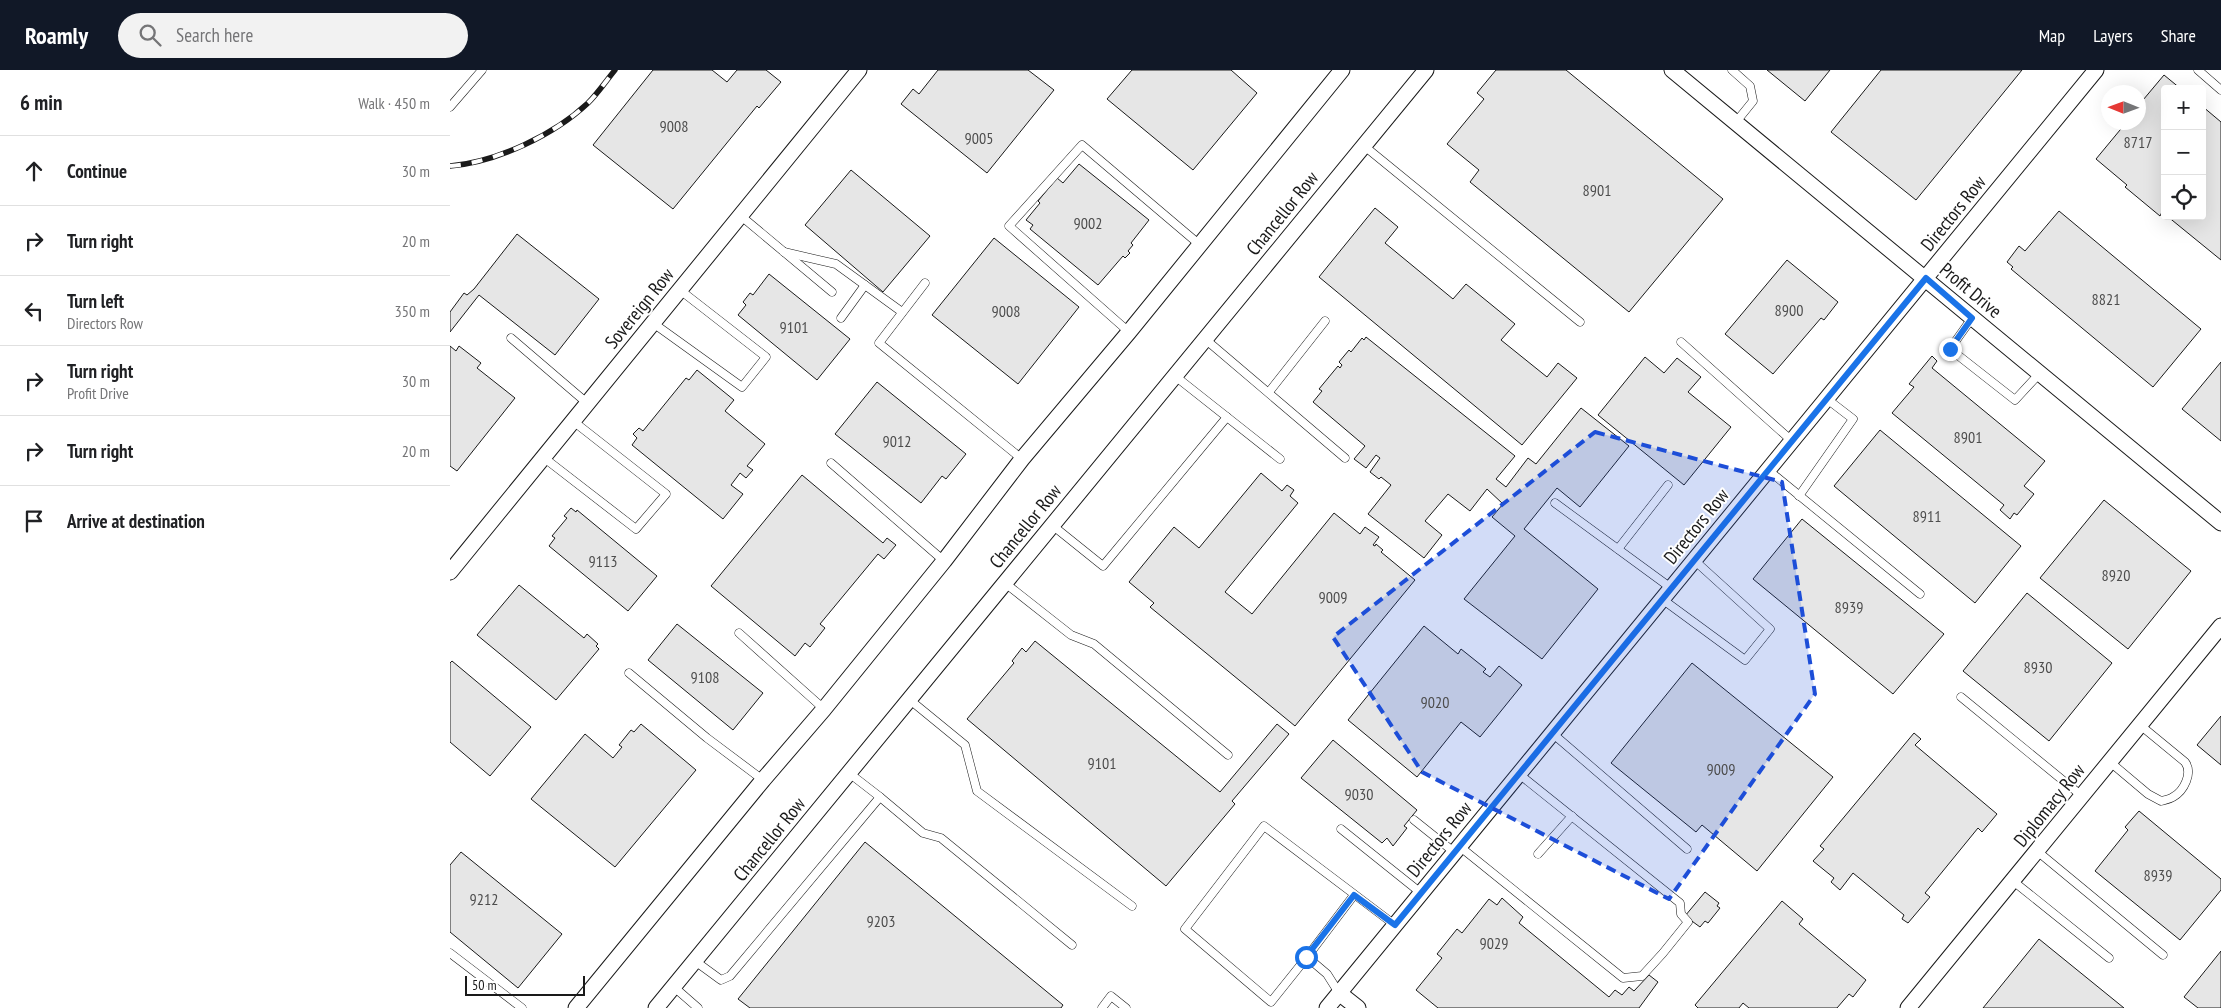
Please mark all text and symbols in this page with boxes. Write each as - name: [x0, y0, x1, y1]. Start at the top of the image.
- search box: [118, 13, 468, 58]
- text: Roamly: [25, 20, 88, 51]
- icon: search: [136, 21, 164, 49]
- text: Search here: [176, 23, 253, 47]
- text: Map: [2039, 24, 2065, 47]
- text: Layers: [2093, 24, 2133, 47]
- text: Share: [2161, 24, 2196, 47]
- north arrow: [2101, 85, 2146, 130]
- map controls: [2161, 85, 2206, 220]
- button: +: [2161, 85, 2206, 130]
- text: 6 min: [20, 89, 62, 116]
- text: Walk · 450 m: [358, 93, 430, 113]
- house number: 9008: [660, 116, 688, 136]
- house number: 9005: [965, 128, 993, 148]
- button: −: [2161, 130, 2206, 175]
- house number: 8717: [2124, 132, 2152, 152]
- icon: ahead: [20, 157, 48, 185]
- text: Continue: [67, 159, 127, 183]
- text: 30 m: [402, 161, 430, 181]
- street label: Chancellor Row: [1241, 166, 1324, 260]
- street label: Directors Row: [1915, 170, 1991, 256]
- button: locate: [2161, 175, 2206, 220]
- house number: 8901: [1583, 180, 1611, 200]
- house number: 9002: [1074, 213, 1102, 233]
- icon: right: [20, 227, 48, 255]
- text: Turn right: [67, 229, 133, 253]
- text: 20 m: [402, 231, 430, 251]
- street label: Profit Drive: [1935, 257, 2007, 323]
- street label: Sovereign Row: [599, 262, 679, 353]
- text: Turn left: [67, 289, 124, 313]
- house number: 8821: [2092, 289, 2120, 309]
- icon: left: [20, 297, 48, 325]
- house number: 8900: [1775, 300, 1803, 320]
- text: 350 m: [395, 301, 430, 321]
- house number: 9008: [992, 301, 1020, 321]
- text: Directors Row: [67, 313, 143, 333]
- house number: 9101: [780, 317, 808, 337]
- route end: [1939, 338, 1962, 361]
- text: Turn right: [67, 359, 133, 383]
- icon: right: [20, 367, 48, 395]
- text: 30 m: [402, 371, 430, 391]
- text: Profit Drive: [67, 383, 129, 403]
- house number: 8901: [1954, 427, 1982, 447]
- house number: 9012: [883, 431, 911, 451]
- icon: right: [20, 437, 48, 465]
- text: Turn right: [67, 439, 133, 463]
- text: 20 m: [402, 441, 430, 461]
- street label: Chancellor Row: [984, 479, 1067, 573]
- street label: Directors Row: [1658, 483, 1734, 569]
- house number: 8911: [1913, 506, 1941, 526]
- icon: arrive: [20, 507, 48, 535]
- text: Arrive at destination: [67, 509, 205, 533]
- house number: 9113: [589, 551, 617, 571]
- house number: 8920: [2102, 565, 2130, 585]
- house number: 9009: [1319, 587, 1347, 607]
- house number: 8939: [1835, 597, 1863, 617]
- house number: 8930: [2024, 657, 2052, 677]
- house number: 9108: [691, 667, 719, 687]
- house number: 9020: [1421, 692, 1449, 712]
- house number: 9101: [1088, 753, 1116, 773]
- street label: Diplomacy Row: [2008, 758, 2090, 851]
- house number: 9009: [1707, 759, 1735, 779]
- house number: 9030: [1345, 784, 1373, 804]
- street label: Chancellor Row: [728, 792, 811, 886]
- street label: Directors Row: [1401, 796, 1477, 882]
- house number: 8939: [2144, 865, 2172, 885]
- house number: 9212: [470, 889, 498, 909]
- house number: 9203: [867, 911, 895, 931]
- house number: 9029: [1480, 933, 1508, 953]
- route start: [1295, 946, 1318, 969]
- scale bar: [465, 973, 585, 996]
- text: 50 m: [472, 976, 497, 994]

